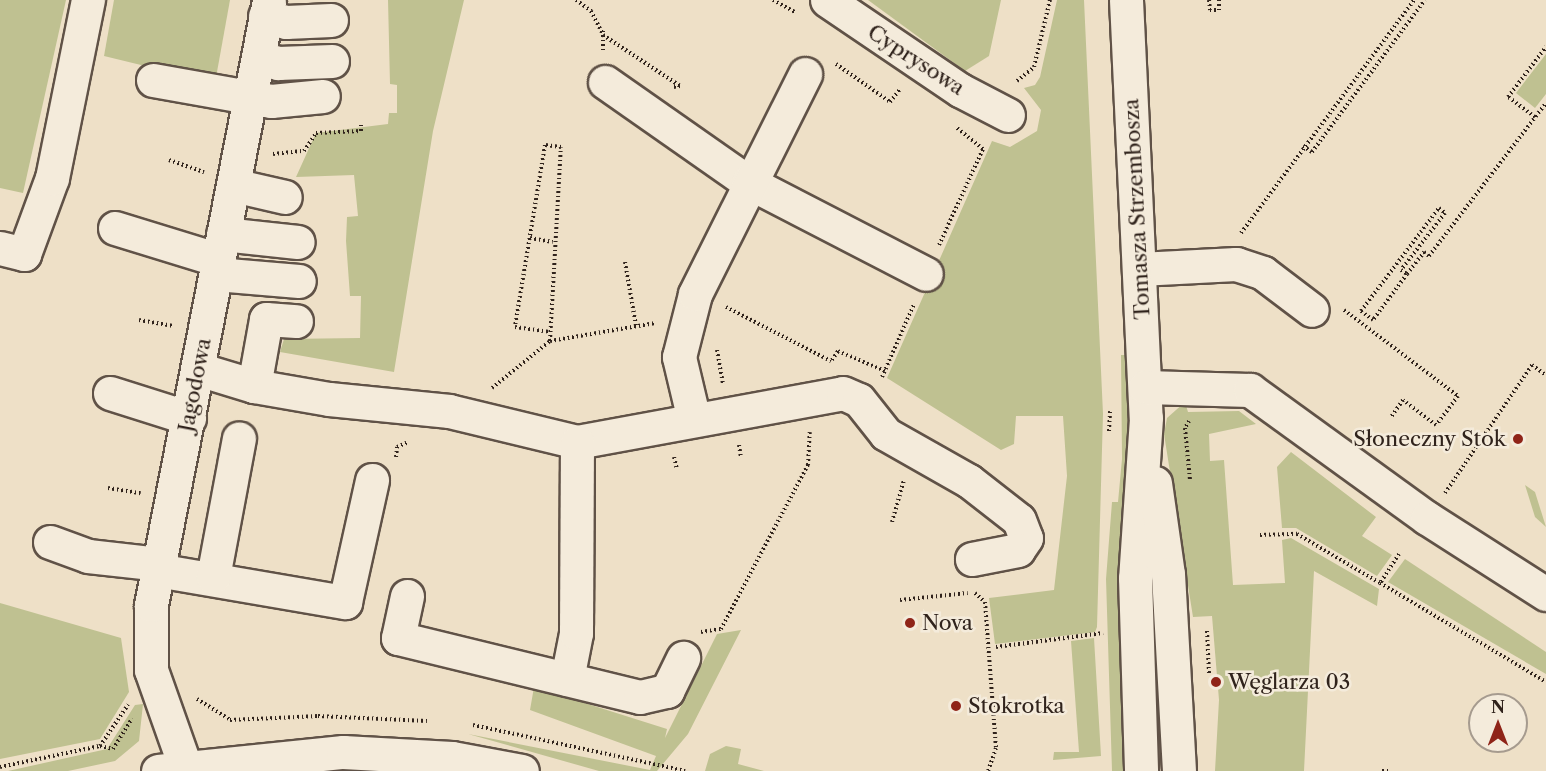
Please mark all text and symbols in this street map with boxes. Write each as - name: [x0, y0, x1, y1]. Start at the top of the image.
- street label: Cyprysowa: [863, 19, 969, 101]
- street label: Tomasza Strzembosza: [1119, 98, 1155, 320]
- street label: Jagodowa: [174, 336, 216, 434]
- place label: Słoneczny Stok: [1353, 426, 1506, 452]
- marker: Słoneczny Stok: [1511, 432, 1525, 446]
- place label: Nova: [922, 610, 973, 636]
- marker: Nova: [903, 616, 917, 630]
- place label: Węglarza 03: [1228, 669, 1351, 695]
- marker: Węglarza 03: [1209, 675, 1223, 689]
- place label: Stokrotka: [968, 693, 1065, 719]
- north arrow: [1468, 693, 1528, 753]
- text: N: [1491, 697, 1505, 717]
- marker: Stokrotka: [949, 699, 963, 713]

